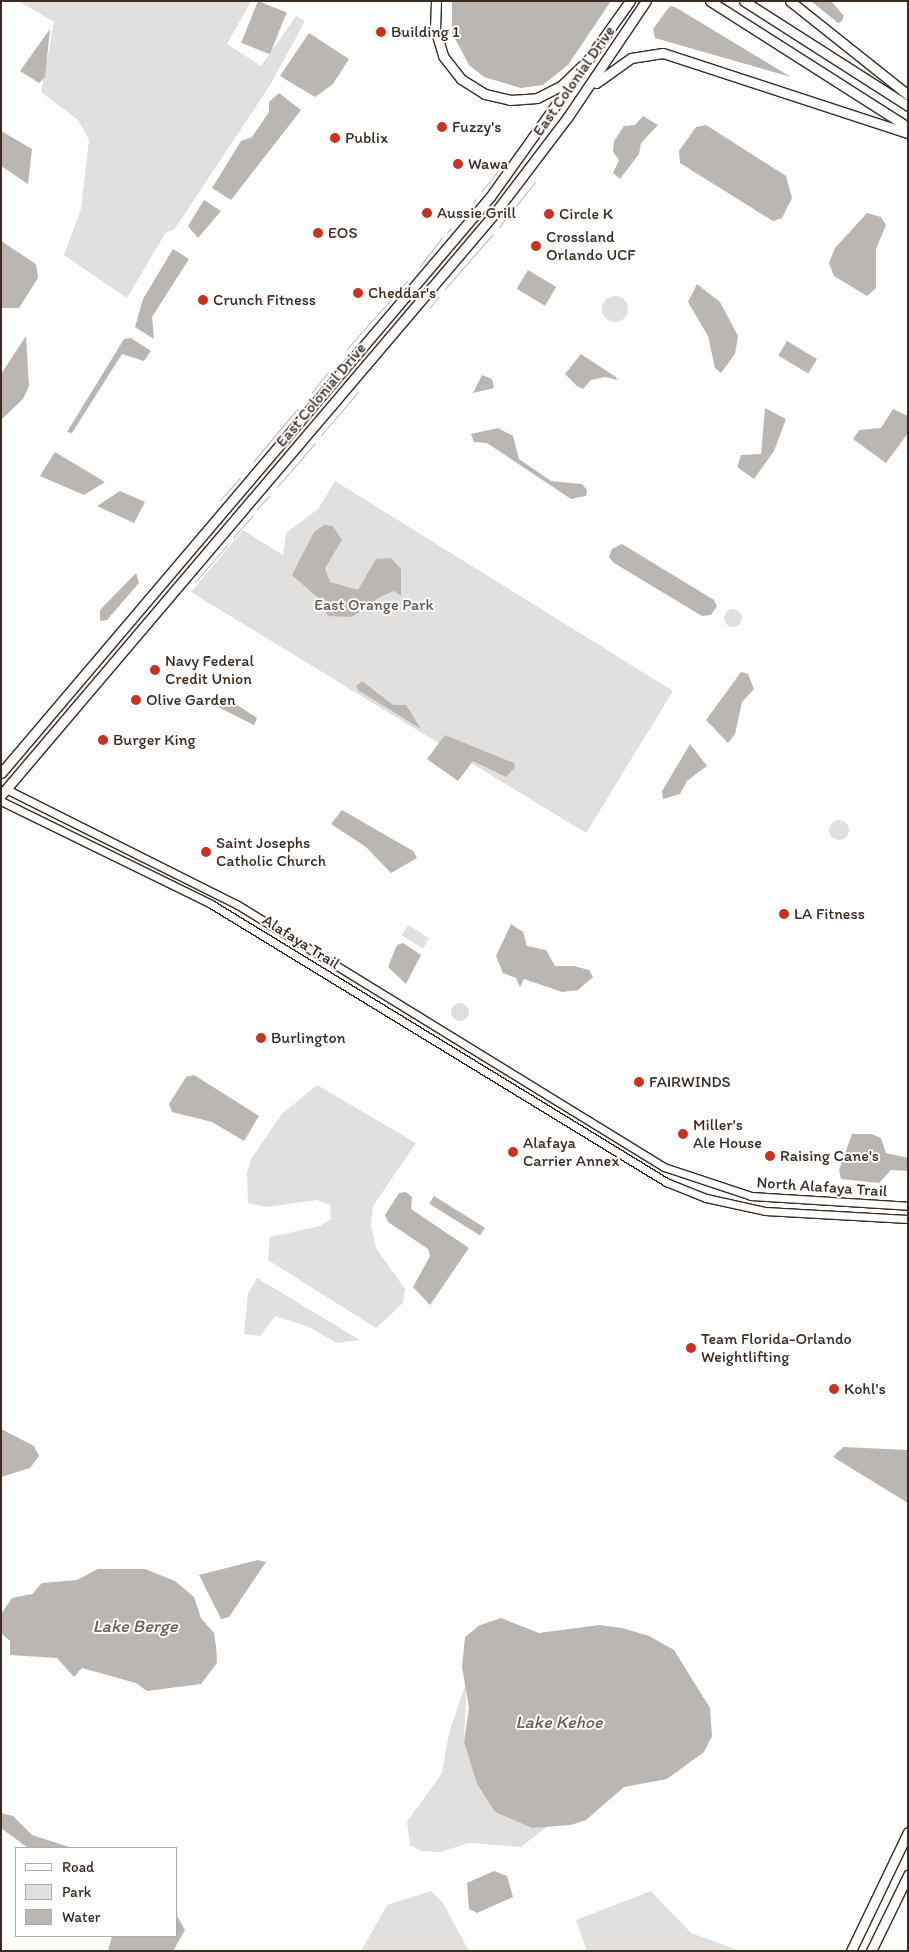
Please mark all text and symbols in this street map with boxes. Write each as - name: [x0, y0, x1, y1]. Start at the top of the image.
- place label: Building 1: [391, 22, 460, 42]
- street label: East Colonial Drive: [529, 22, 619, 140]
- marker: Building 1: [375, 26, 387, 38]
- place label: Fuzzy's: [452, 117, 501, 137]
- marker: Fuzzy's: [436, 121, 448, 133]
- place label: Publix: [345, 128, 388, 148]
- marker: Publix: [329, 132, 341, 144]
- place label: Wawa: [468, 154, 508, 174]
- marker: Wawa: [452, 158, 464, 170]
- place label: Aussie Grill: [437, 203, 516, 223]
- place label: Circle K: [559, 204, 613, 224]
- marker: Aussie Grill: [421, 207, 433, 219]
- marker: Circle K: [543, 208, 555, 220]
- place label: EOS: [328, 223, 357, 243]
- marker: EOS: [312, 227, 324, 239]
- place label: Crossland Orlando UCF: [546, 227, 636, 265]
- marker: Crossland Orlando UCF: [530, 240, 542, 252]
- place label: Cheddar's: [368, 283, 436, 303]
- marker: Cheddar's: [352, 287, 364, 299]
- place label: Crunch Fitness: [213, 290, 315, 310]
- marker: Crunch Fitness: [197, 294, 209, 306]
- street label: East Colonial Drive: [272, 339, 370, 451]
- park label: East Orange Park: [314, 595, 434, 615]
- place label: Navy Federal Credit Union: [165, 651, 253, 689]
- marker: Navy Federal Credit Union: [149, 664, 161, 676]
- place label: Olive Garden: [146, 690, 236, 710]
- marker: Olive Garden: [130, 694, 142, 706]
- place label: Burger King: [113, 730, 196, 750]
- marker: Burger King: [97, 734, 109, 746]
- place label: Saint Josephs Catholic Church: [216, 833, 326, 871]
- marker: Saint Josephs Catholic Church: [200, 846, 212, 858]
- place label: LA Fitness: [794, 904, 865, 924]
- marker: LA Fitness: [778, 908, 790, 920]
- street label: Alafaya Trail: [259, 911, 343, 973]
- place label: Burlington: [271, 1028, 346, 1048]
- marker: Burlington: [255, 1032, 267, 1044]
- place label: FAIRWINDS: [649, 1072, 731, 1092]
- marker: FAIRWINDS: [633, 1076, 645, 1088]
- place label: Miller's Ale House: [693, 1115, 762, 1153]
- marker: Miller's Ale House: [677, 1128, 689, 1140]
- place label: Alafaya Carrier Annex: [523, 1133, 619, 1171]
- marker: Alafaya Carrier Annex: [507, 1146, 519, 1158]
- place label: Raising Cane's: [780, 1146, 879, 1166]
- marker: Raising Cane's: [764, 1150, 776, 1162]
- street label: North Alafaya Trail: [756, 1173, 888, 1201]
- place label: Team Florida-Orlando Weightlifting: [701, 1329, 852, 1367]
- marker: Team Florida-Orlando Weightlifting: [685, 1342, 697, 1354]
- place label: Kohl's: [844, 1379, 886, 1399]
- marker: Kohl's: [828, 1383, 840, 1395]
- water label: Lake Berge: [92, 1615, 178, 1637]
- water label: Lake Kehoe: [515, 1711, 603, 1733]
- legend: [15, 1847, 178, 1937]
- text: Road: [62, 1858, 94, 1876]
- text: Park: [62, 1883, 92, 1901]
- text: Water: [62, 1908, 100, 1926]

